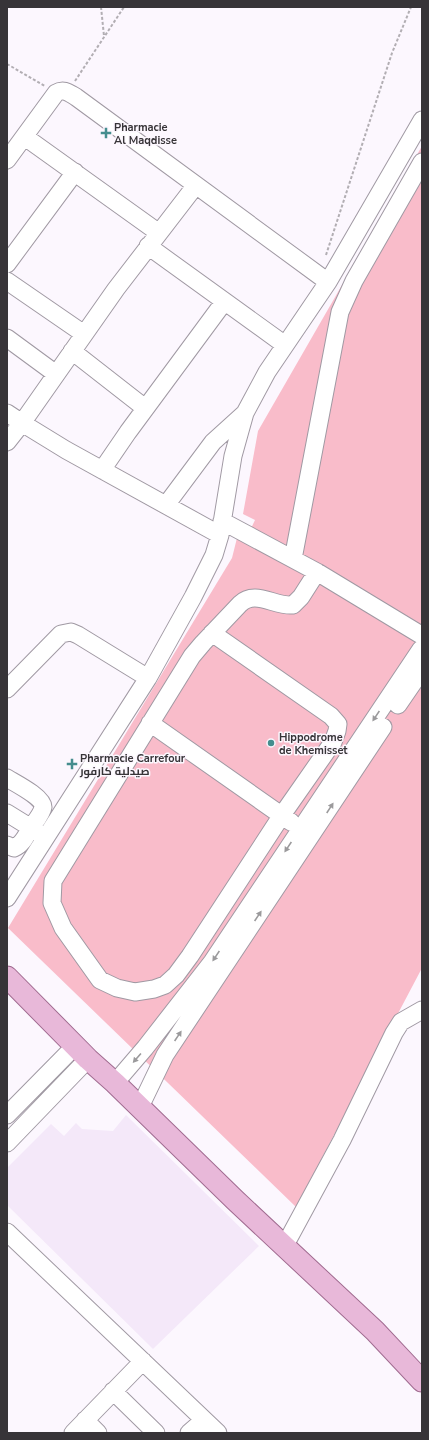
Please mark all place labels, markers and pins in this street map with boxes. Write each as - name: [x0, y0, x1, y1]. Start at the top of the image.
- place label: Pharmacie Al Maqdisse: [114, 120, 177, 148]
- marker: Pharmacie Al Maqdisse: [101, 128, 111, 138]
- place label: Hippodrome de Khemisset: [279, 730, 348, 758]
- marker: Hippodrome de Khemisset: [266, 738, 276, 748]
- place label: Pharmacie Carrefour صيدلية كارفور: [79, 751, 186, 779]
- marker: Pharmacie Carrefour صيدلية كارفور: [67, 759, 77, 769]

